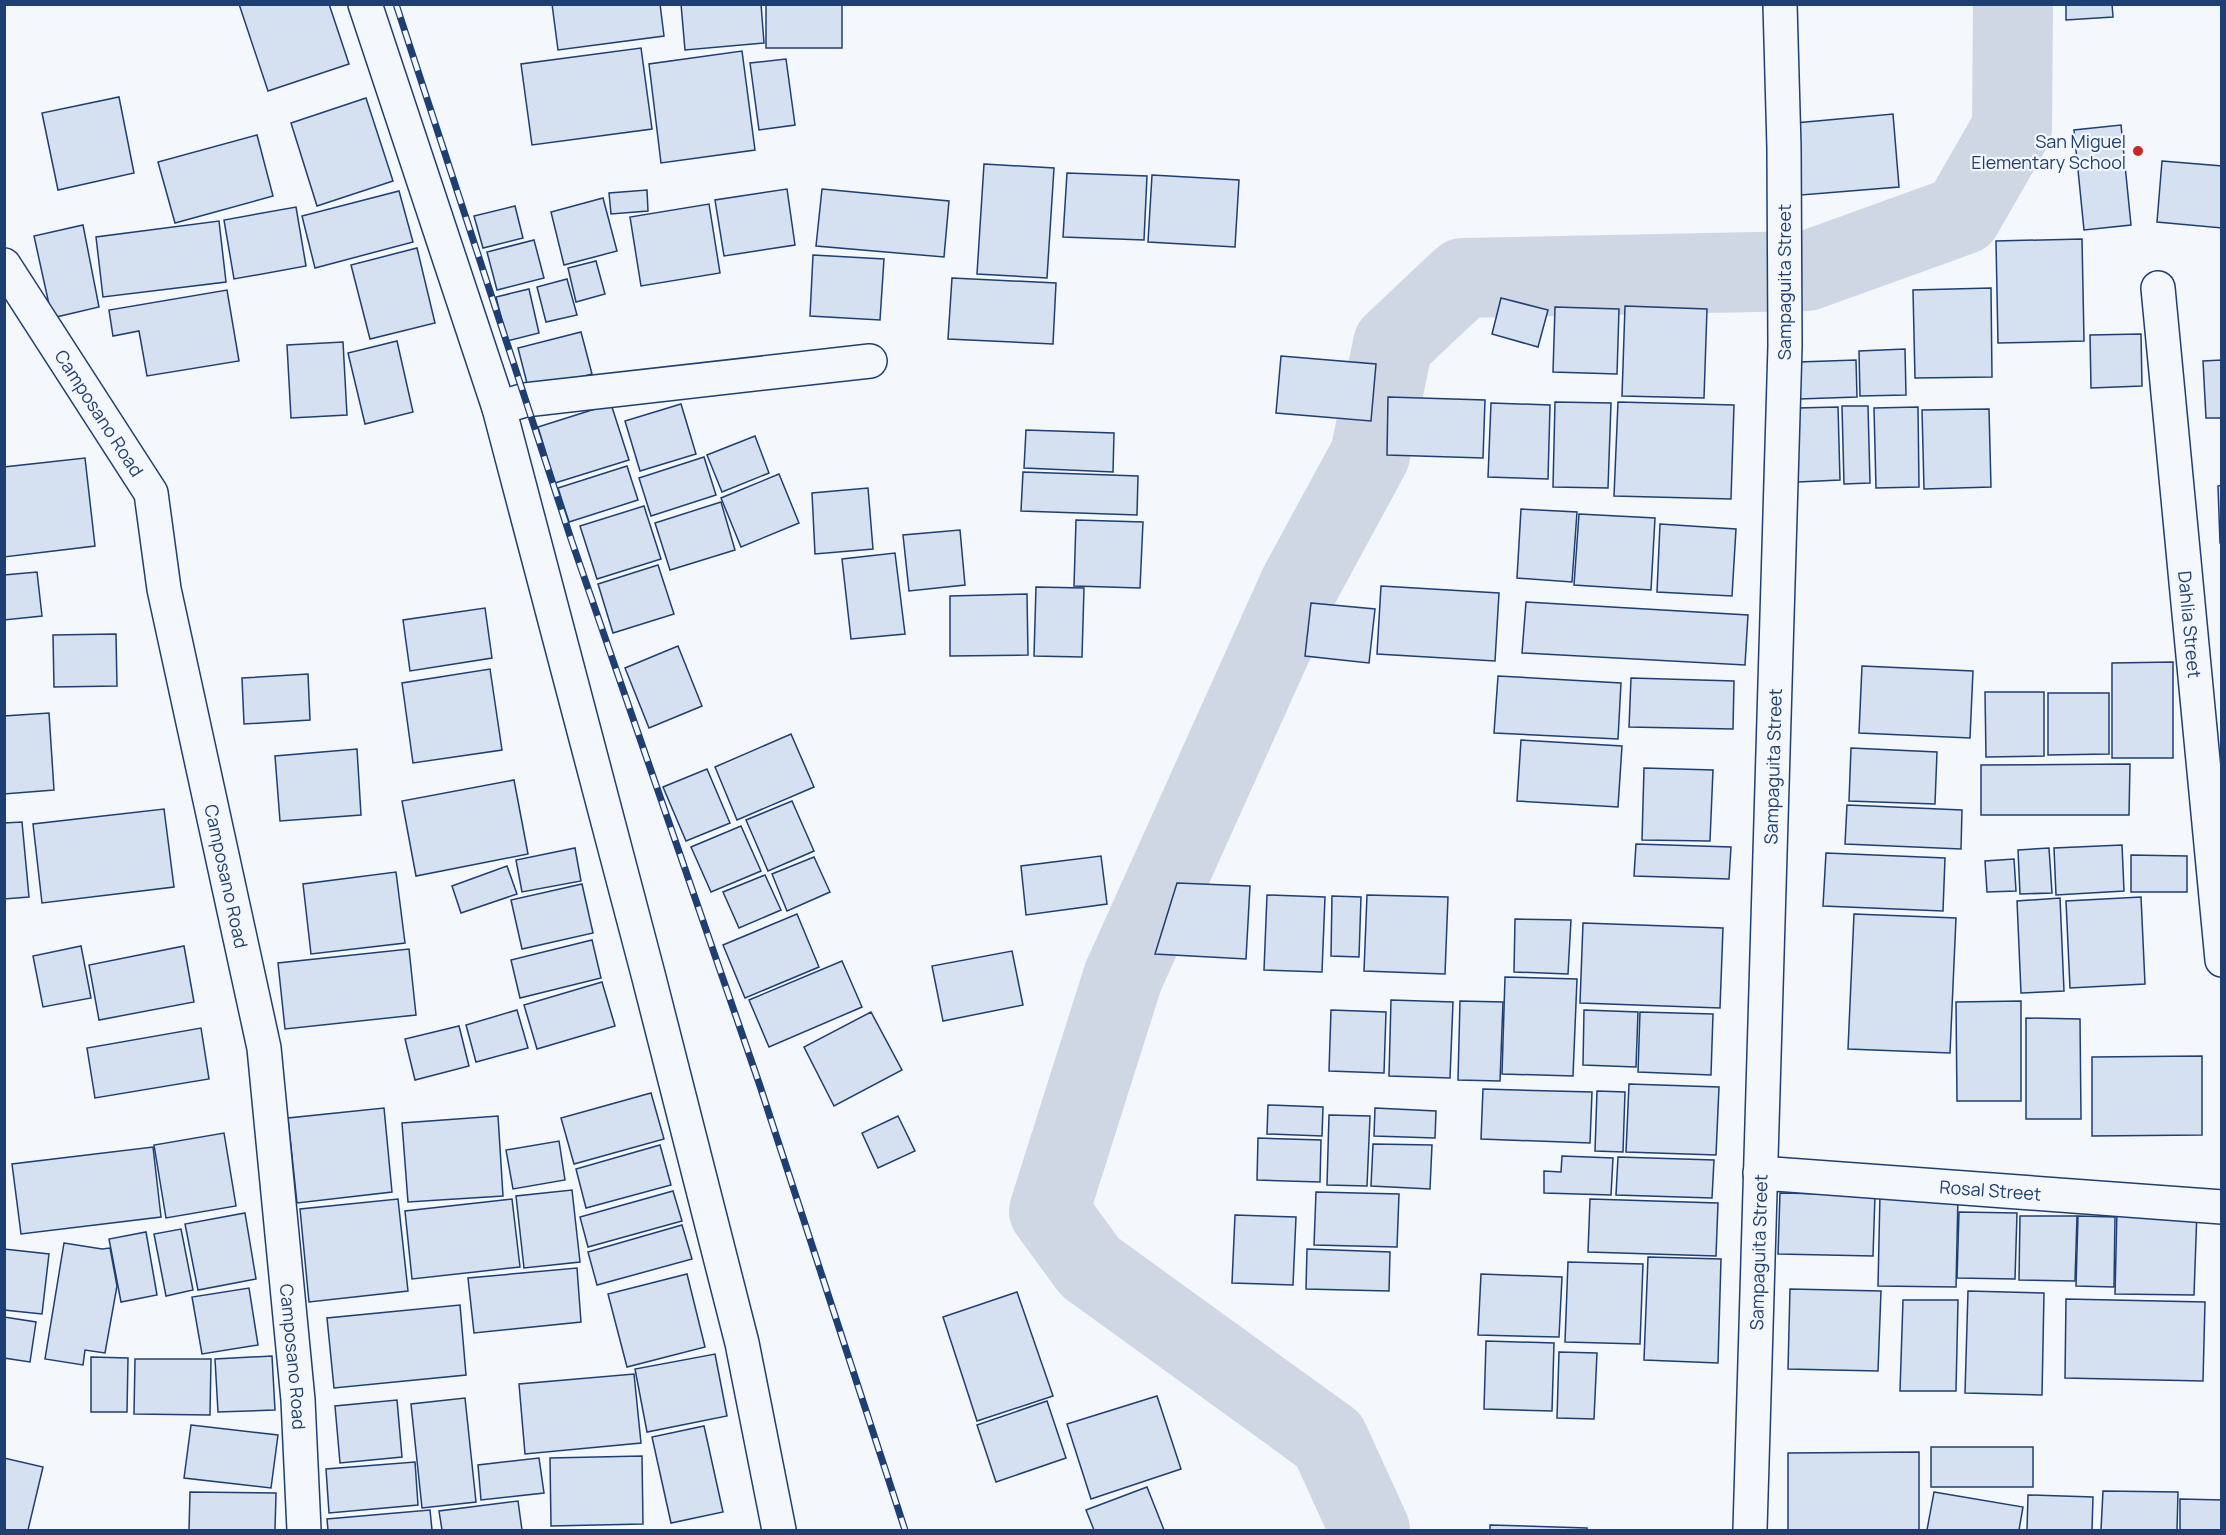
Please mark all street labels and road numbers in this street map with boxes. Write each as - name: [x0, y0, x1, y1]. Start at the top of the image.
- street label: Sampaguita Street: [1772, 204, 1796, 360]
- street label: Camposano Road: [50, 345, 149, 481]
- street label: Dahlia Street: [2173, 570, 2207, 679]
- street label: Sampaguita Street: [1758, 688, 1787, 845]
- street label: Camposano Road: [199, 802, 254, 950]
- street label: Sampaguita Street: [1744, 1174, 1773, 1331]
- street label: Rosal Street: [1939, 1174, 2042, 1206]
- street label: Camposano Road: [275, 1283, 311, 1430]

